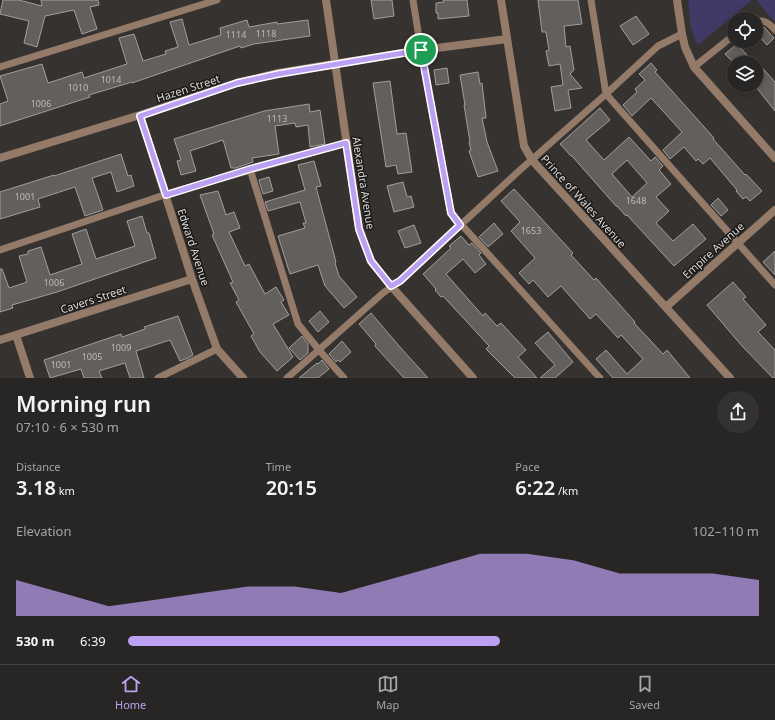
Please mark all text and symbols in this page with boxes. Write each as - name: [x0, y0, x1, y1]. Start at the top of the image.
- map controls: [727, 12, 763, 92]
- button: locate: [727, 12, 763, 48]
- house number: 1118: [256, 27, 276, 40]
- house number: 1114: [226, 28, 246, 41]
- pin: [404, 33, 438, 67]
- icon: arrive: [410, 39, 432, 61]
- button: layers: [727, 56, 763, 92]
- street label: Hazen Street: [154, 71, 222, 105]
- house number: 1014: [101, 73, 121, 86]
- house number: 1010: [68, 81, 88, 94]
- house number: 1006: [31, 97, 51, 110]
- house number: 1113: [267, 112, 287, 125]
- street label: Alexandra Avenue: [349, 136, 379, 230]
- street label: Prince of Wales Avenue: [538, 151, 630, 251]
- house number: 1001: [15, 190, 35, 203]
- house number: 1648: [626, 194, 646, 207]
- street label: Edward Avenue: [174, 207, 214, 287]
- street label: Empire Avenue: [679, 218, 747, 282]
- house number: 1653: [521, 224, 541, 237]
- house number: 1006: [44, 276, 64, 289]
- street label: Cavers Street: [58, 281, 128, 317]
- house number: 1009: [111, 341, 131, 354]
- house number: 1005: [82, 350, 102, 363]
- house number: 1001: [51, 358, 71, 371]
- text: Morning run: [16, 388, 151, 418]
- button: share: [717, 391, 759, 433]
- text: 07:10 · 6 × 530 m: [16, 418, 119, 436]
- text: Distance: [16, 459, 61, 474]
- text: Time: [266, 459, 291, 474]
- text: Pace: [515, 459, 540, 474]
- text: 3.18: [16, 474, 56, 501]
- text: 20:15: [266, 474, 317, 501]
- text: 6:22: [515, 474, 555, 501]
- text: km: [56, 483, 75, 498]
- text: /km: [555, 483, 578, 498]
- text: Elevation: [16, 522, 72, 540]
- text: 102–110 m: [692, 522, 759, 540]
- text: 530 m: [16, 632, 54, 650]
- text: 6:39: [80, 632, 106, 650]
- tab: Home: [115, 673, 146, 712]
- tab: Map: [376, 673, 399, 712]
- tab: Saved: [629, 673, 660, 712]

